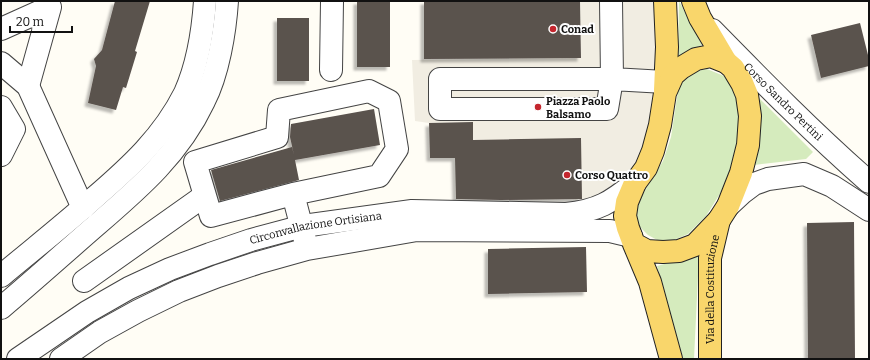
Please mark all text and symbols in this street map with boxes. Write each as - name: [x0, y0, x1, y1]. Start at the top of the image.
- scale bar: [10, 8, 72, 34]
- text: 20 m: [16, 15, 45, 29]
- place label: Conad: [561, 23, 594, 36]
- marker: Conad: [548, 24, 558, 34]
- street label: Corso Sandro Pertini: [741, 60, 826, 144]
- place label: Piazza Paolo Balsamo: [546, 95, 610, 121]
- marker: Piazza Paolo Balsamo: [533, 102, 543, 112]
- place label: Corso Quattro: [575, 169, 648, 182]
- marker: Corso Quattro: [562, 170, 572, 180]
- street label: Circonvallazione Ortisiana: [248, 209, 383, 247]
- street label: Via della Costituzione: [704, 233, 722, 344]

